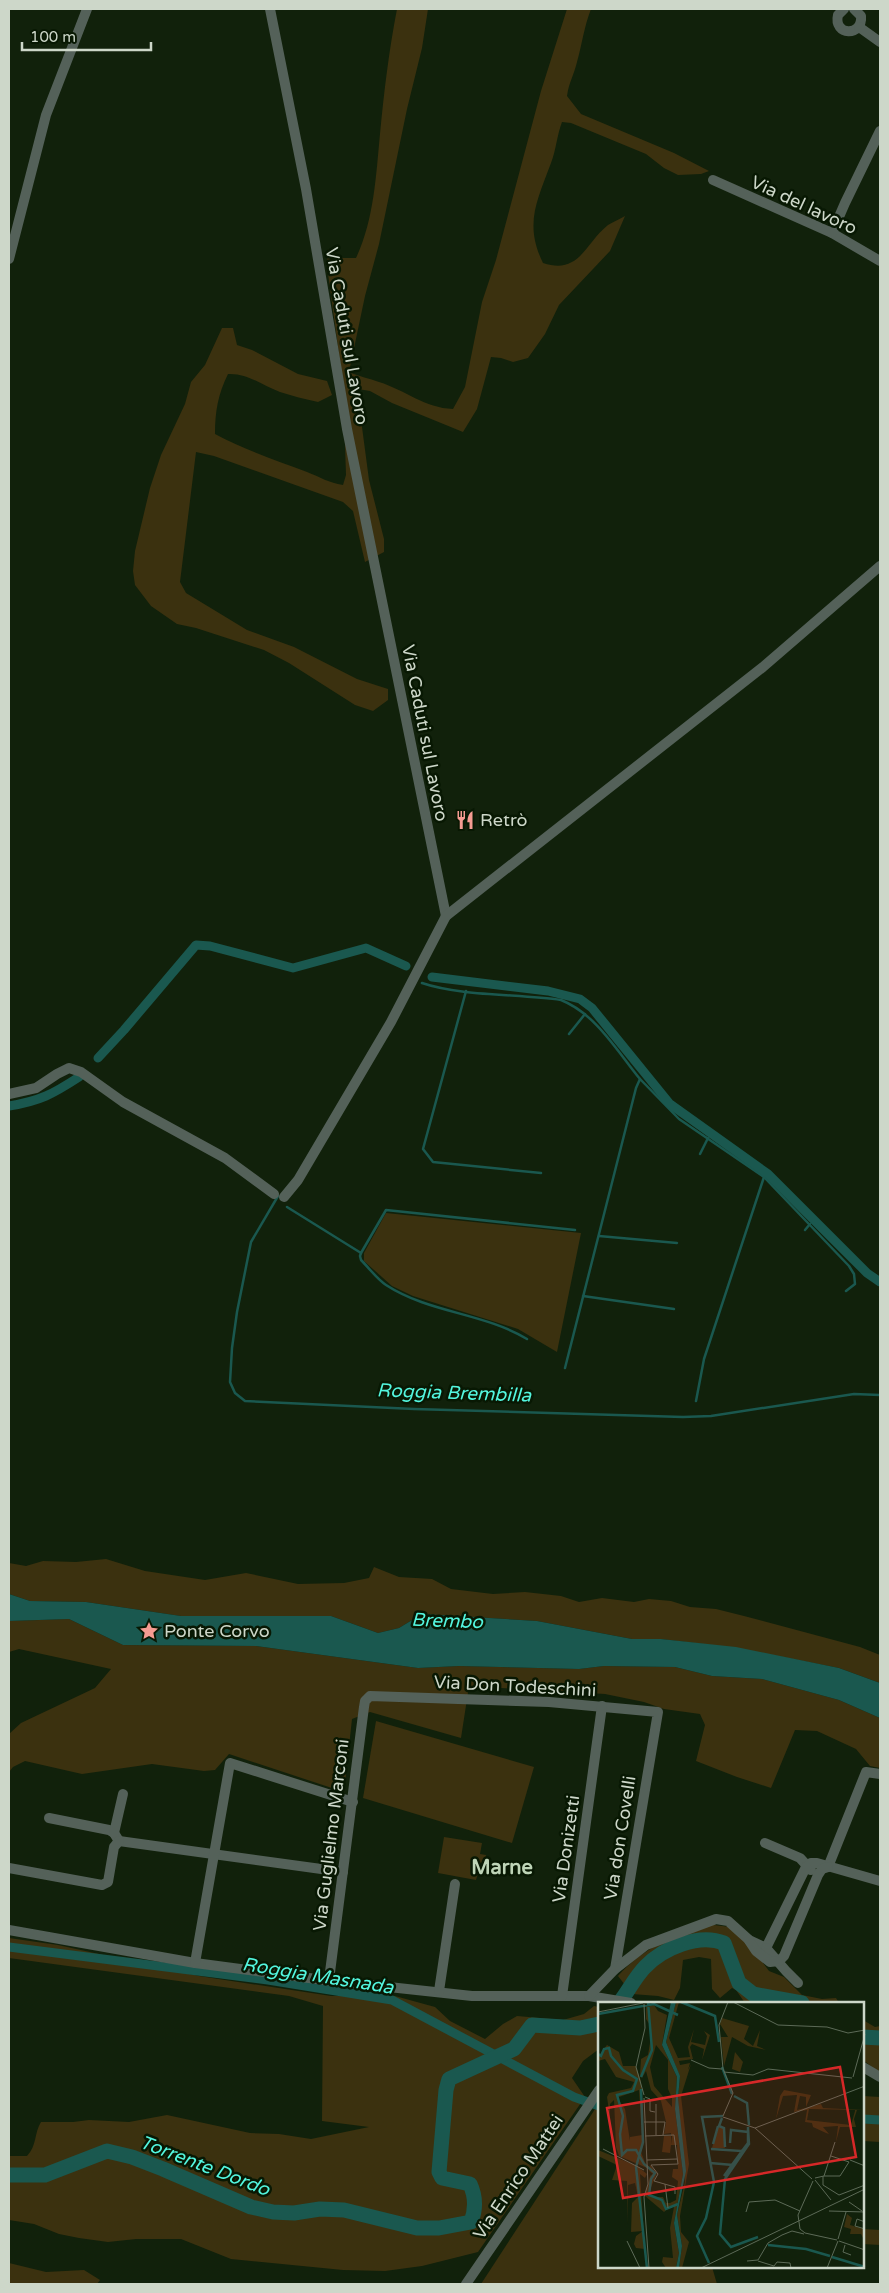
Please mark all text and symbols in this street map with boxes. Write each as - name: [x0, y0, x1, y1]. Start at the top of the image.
- scale bar: [22, 20, 151, 52]
- text: 100 m: [30, 28, 76, 46]
- street label: Via del lavoro: [747, 171, 861, 239]
- street label: Via Caduti sul Lavoro: [321, 246, 373, 426]
- street label: Via Caduti sul Lavoro: [397, 643, 453, 823]
- restaurant icon: Retrò: [454, 809, 476, 831]
- place label: Retrò: [480, 809, 528, 831]
- water label: Roggia Brembilla: [376, 1379, 533, 1407]
- water label: Brembo: [411, 1609, 485, 1633]
- place icon: Ponte Corvo: [138, 1620, 160, 1642]
- place label: Ponte Corvo: [164, 1620, 270, 1642]
- street label: Via Don Todeschini: [433, 1671, 597, 1701]
- street label: Via Guglielmo Marconi: [308, 1738, 354, 1932]
- street label: Via don Covelli: [599, 1774, 641, 1902]
- street label: Via Donizetti: [548, 1794, 584, 1904]
- district label: Marne: [471, 1856, 533, 1880]
- water label: Roggia Masnada: [241, 1953, 396, 1999]
- inset map: [598, 2002, 864, 2268]
- street label: Via Enrico Mattei: [468, 2110, 568, 2244]
- water label: Torrente Dordo: [137, 2131, 274, 2201]

